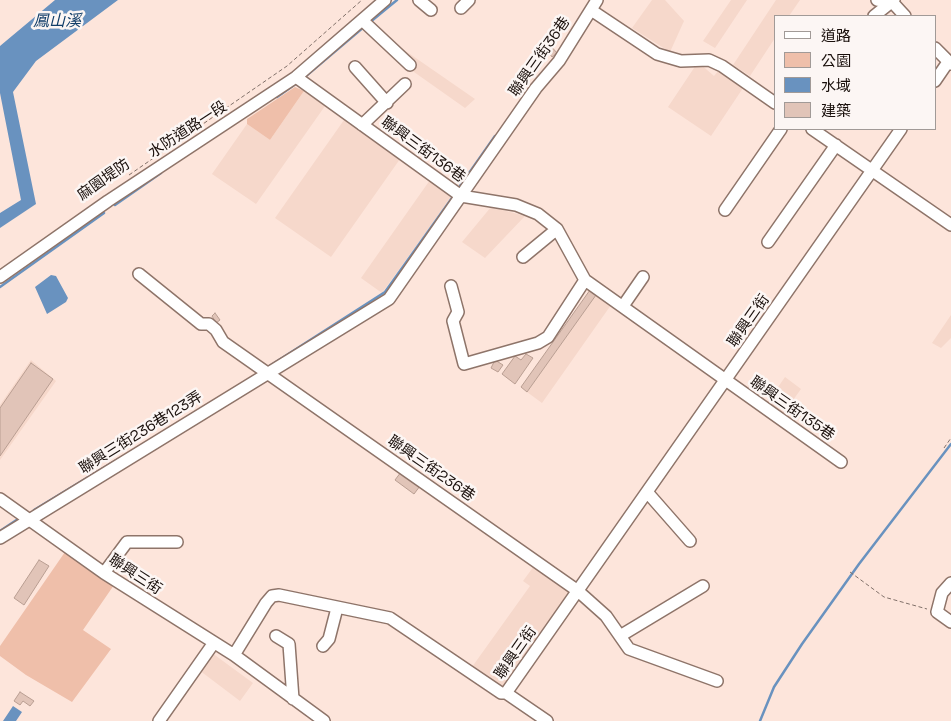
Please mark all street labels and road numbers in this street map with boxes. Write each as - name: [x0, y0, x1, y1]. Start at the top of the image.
- street label: 聯興三街36巷: [506, 14, 574, 100]
- street label: 水防道路一段: [145, 98, 231, 162]
- street label: 聯興三街136巷: [377, 113, 469, 187]
- street label: 麻園堤防: [74, 155, 134, 205]
- street label: 聯興三街: [724, 291, 774, 351]
- street label: 聯興三街135巷: [746, 373, 838, 445]
- street label: 聯興三街236巷123弄: [76, 388, 206, 478]
- street label: 聯興三街236巷: [384, 432, 478, 506]
- street label: 聯興三街: [105, 551, 165, 599]
- street label: 聯興三街: [491, 623, 541, 683]

